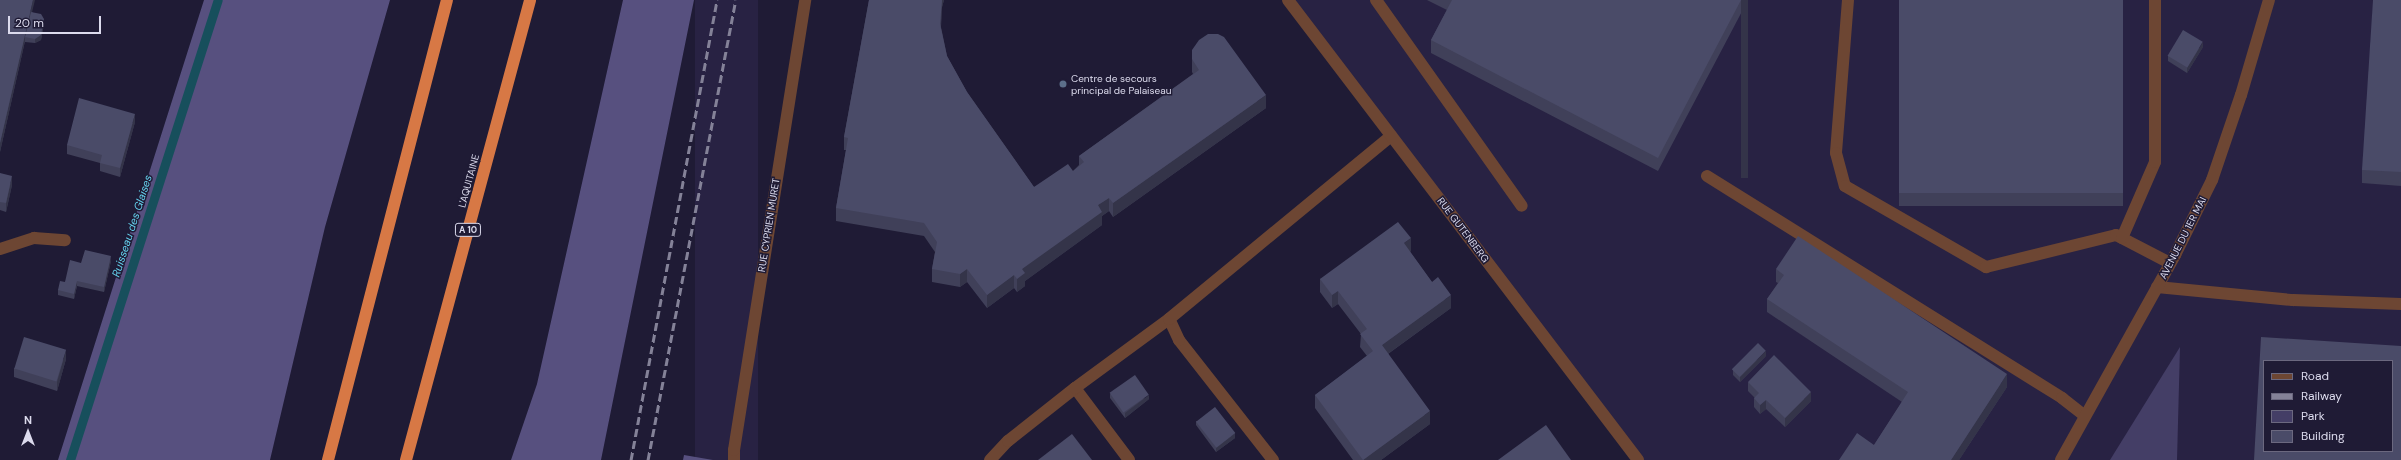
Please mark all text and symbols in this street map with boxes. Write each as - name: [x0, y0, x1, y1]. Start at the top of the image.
- scale bar: [10, 8, 103, 34]
- text: 20 m: [15, 15, 44, 31]
- place label: Centre de secours principal de Palaiseau: [1071, 72, 1171, 96]
- marker: Centre de secours principal de Palaiseau: [1058, 79, 1068, 89]
- street label: L'AQUITAINE: [456, 153, 482, 209]
- water label: Ruisseau des Glaises: [109, 173, 155, 279]
- street label: RUE CYPRIEN MURET: [756, 177, 782, 273]
- street label: RUE GUTENBERG: [1435, 195, 1491, 265]
- street label: AVENUE DU 1ER MAI: [2157, 195, 2209, 281]
- road number: A 10: [454, 223, 482, 237]
- legend: [2263, 360, 2393, 452]
- text: Road: [2301, 368, 2329, 384]
- text: Railway: [2301, 388, 2342, 404]
- text: Park: [2301, 408, 2325, 424]
- north arrow: [8, 412, 48, 452]
- text: N: [24, 413, 32, 427]
- text: Building: [2301, 428, 2345, 444]

